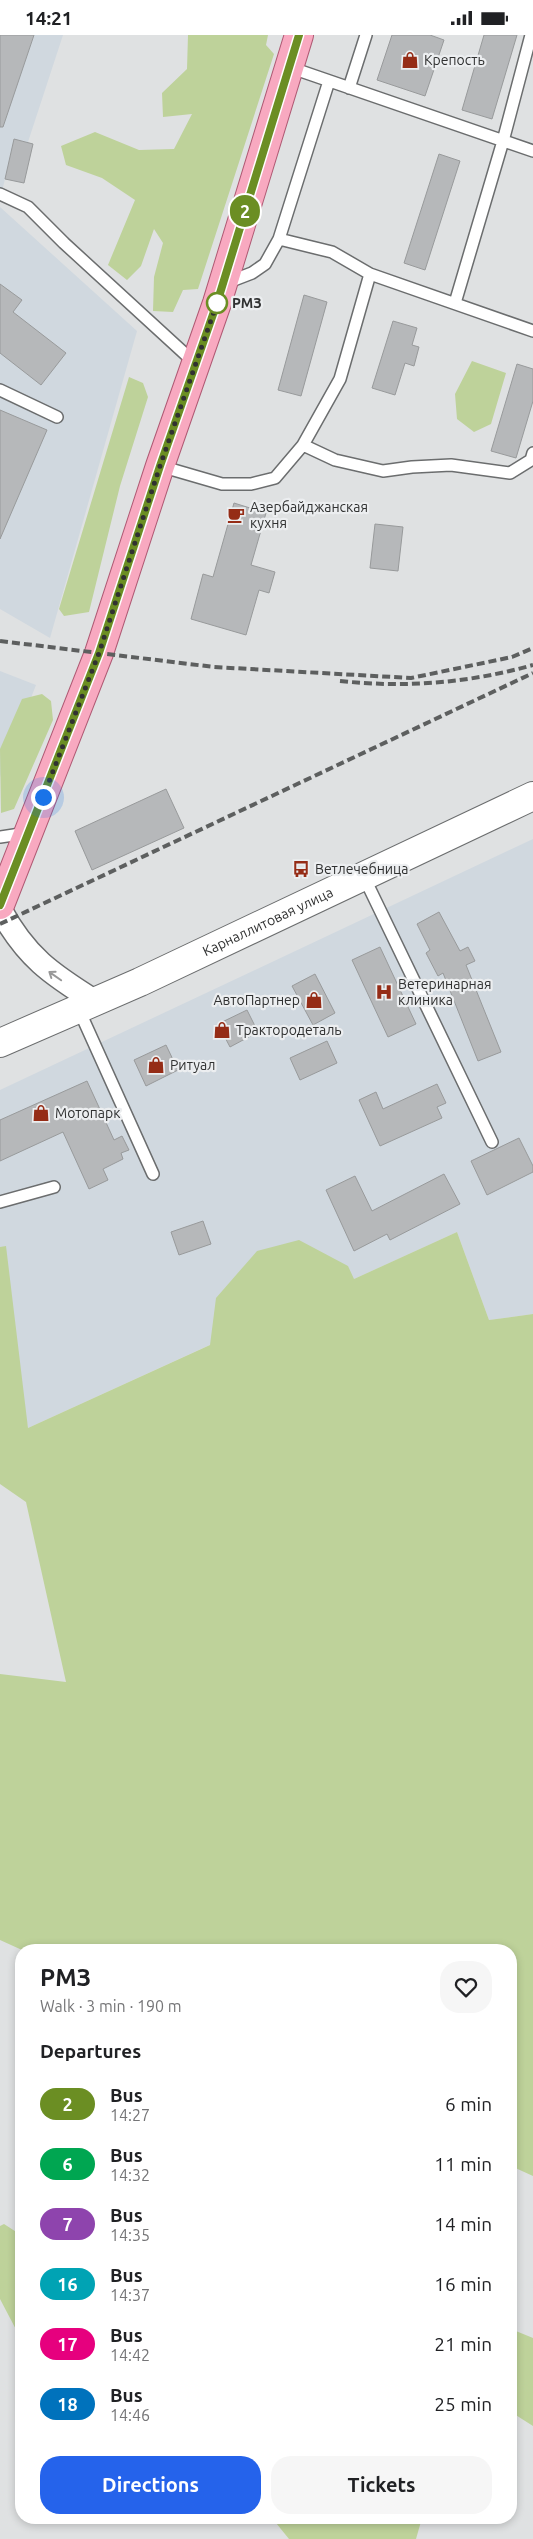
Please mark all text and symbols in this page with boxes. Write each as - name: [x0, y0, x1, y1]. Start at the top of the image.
- text: 14:21: [25, 7, 73, 29]
- shop icon: Крепость: [400, 50, 420, 70]
- place label: Крепость: [424, 52, 485, 68]
- line badge: 2: [229, 195, 261, 227]
- text: 2: [240, 201, 250, 221]
- marker: РМЗ: [206, 292, 228, 314]
- place label: РМЗ: [232, 295, 262, 311]
- place label: Азербайджанская кухня: [250, 499, 368, 531]
- cafe icon: Азербайджанская кухня: [226, 505, 246, 525]
- your location: [31, 785, 56, 810]
- bus stop icon: Ветлечебница: [291, 859, 311, 879]
- place label: Ветлечебница: [315, 861, 408, 877]
- street label: Карналлитовая улица: [200, 884, 336, 959]
- one-way arrow: [49, 971, 63, 981]
- place label: Ветеринарная клиника: [398, 976, 492, 1008]
- hospital icon: Ветеринарная клиника: [374, 982, 394, 1002]
- shop icon: АвтоПартнер: [304, 990, 324, 1010]
- place label: АвтоПартнер: [213, 992, 300, 1008]
- shop icon: Трактородеталь: [212, 1020, 232, 1040]
- place label: Трактородеталь: [236, 1022, 342, 1038]
- shop icon: Ритуал: [146, 1055, 166, 1075]
- place label: Ритуал: [170, 1057, 215, 1073]
- shop icon: Мотопарк: [31, 1103, 51, 1123]
- place label: Мотопарк: [55, 1105, 120, 1121]
- button: heart: [440, 1961, 492, 2013]
- text: РМЗ: [40, 1964, 91, 1991]
- text: Walk · 3 min · 190 m: [40, 1997, 182, 2015]
- text: Departures: [40, 2040, 141, 2062]
- text: Bus: [110, 2084, 143, 2106]
- text: 6 min: [445, 2093, 492, 2115]
- text: 2: [62, 2094, 73, 2114]
- text: 14:27: [110, 2106, 150, 2124]
- text: Bus: [110, 2144, 143, 2166]
- text: 11 min: [434, 2153, 492, 2175]
- text: 6: [62, 2154, 73, 2174]
- text: 14:32: [110, 2166, 150, 2184]
- text: Bus: [110, 2204, 143, 2226]
- text: 14 min: [434, 2213, 492, 2235]
- text: 7: [62, 2214, 73, 2234]
- text: 14:35: [110, 2226, 150, 2244]
- text: Bus: [110, 2264, 143, 2286]
- text: 16 min: [434, 2273, 492, 2295]
- text: 16: [57, 2274, 78, 2294]
- text: 14:37: [110, 2286, 150, 2304]
- text: Bus: [110, 2324, 143, 2346]
- text: 21 min: [434, 2333, 492, 2355]
- text: 17: [57, 2334, 78, 2354]
- text: 14:42: [110, 2346, 150, 2364]
- text: Bus: [110, 2384, 143, 2406]
- text: 25 min: [434, 2393, 492, 2415]
- text: 18: [57, 2394, 78, 2414]
- text: 14:46: [110, 2406, 150, 2424]
- button: Directions: [40, 2456, 261, 2514]
- button: Tickets: [271, 2456, 492, 2514]

